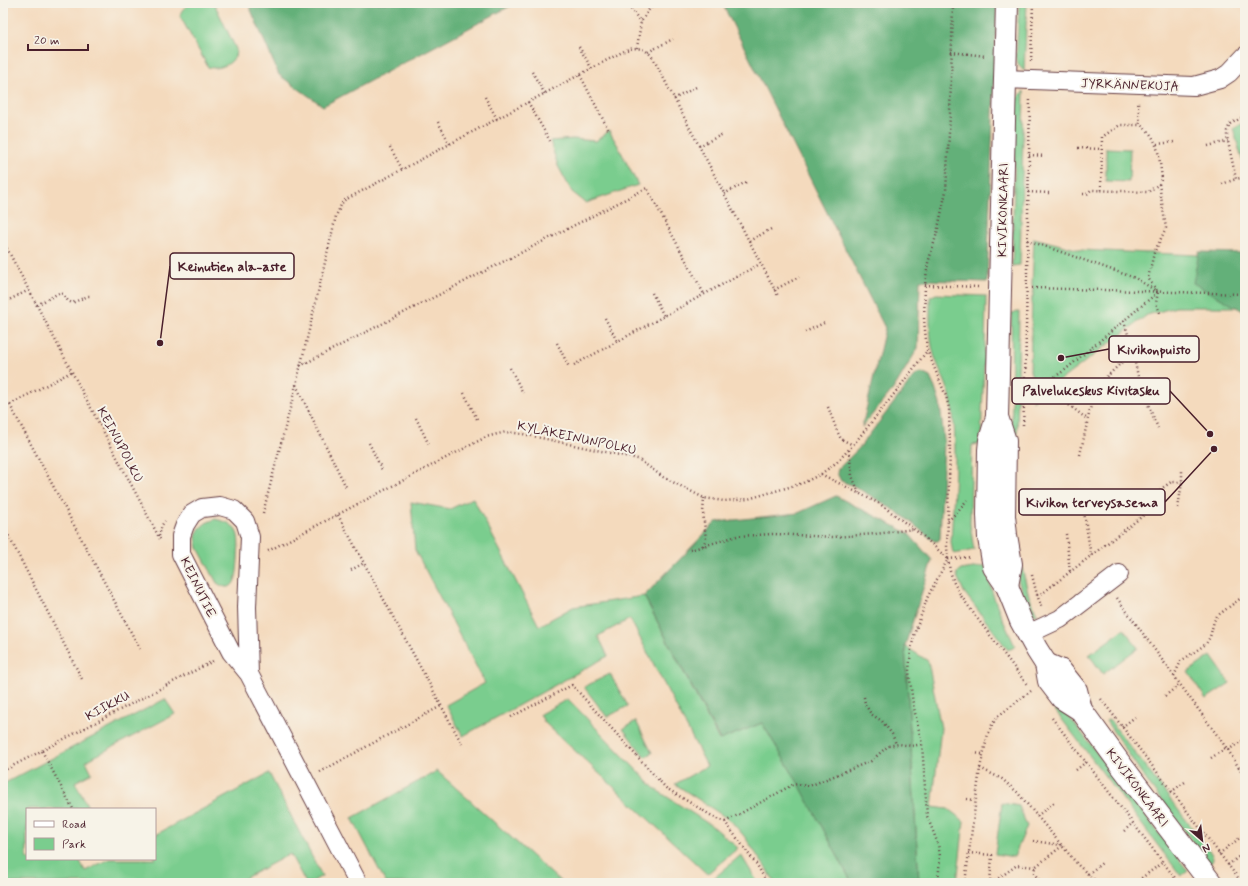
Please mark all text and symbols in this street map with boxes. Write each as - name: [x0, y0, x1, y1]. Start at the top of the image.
- scale bar: [28, 26, 88, 52]
- text: 20 m: [34, 33, 60, 49]
- street label: JYRKÄNNEKUJA: [1080, 75, 1179, 96]
- street label: KIVIKONKAARI: [994, 163, 1013, 257]
- callout: Keinutien ala-aste: [170, 253, 294, 279]
- text: Keinutien ala-aste: [178, 258, 286, 276]
- callout: Kivikonpuisto: [1109, 336, 1199, 362]
- text: Kivikonpuisto: [1117, 341, 1191, 359]
- callout: Palvelukeskus Kivitasku: [1012, 378, 1170, 404]
- text: Palvelukeskus Kivitasku: [1022, 382, 1160, 400]
- street label: KEINUPOLKU: [93, 404, 147, 485]
- street label: KYLÄKEINUNPOLKU: [516, 418, 638, 459]
- callout: Kivikon terveysasema: [1019, 489, 1165, 515]
- text: Kivikon terveysasema: [1026, 494, 1158, 512]
- street label: KEINUTIE: [176, 554, 220, 621]
- street label: KIIKKU: [83, 688, 133, 725]
- street label: KIVIKONKAARI: [1102, 745, 1172, 831]
- legend: [26, 808, 156, 860]
- text: Road: [62, 817, 86, 833]
- north arrow: [1182, 820, 1222, 860]
- text: Park: [62, 837, 86, 853]
- text: N: [1200, 840, 1213, 856]

